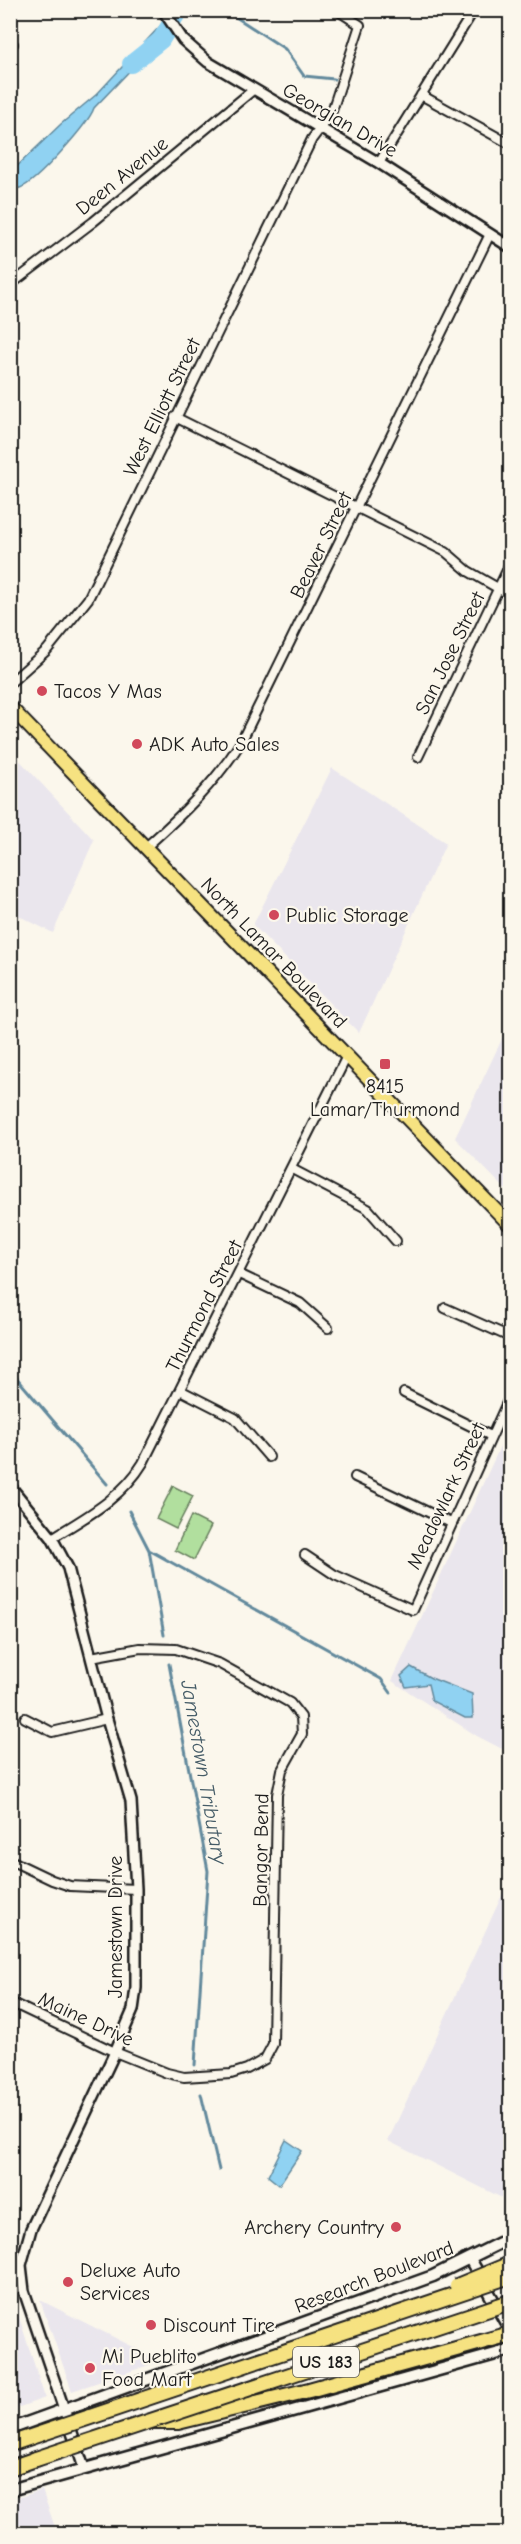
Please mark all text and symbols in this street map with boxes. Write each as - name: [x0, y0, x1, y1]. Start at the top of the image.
- street label: Georgian Drive: [279, 78, 401, 162]
- street label: Deen Avenue: [72, 132, 172, 220]
- street label: West Elliott Street: [119, 333, 206, 480]
- street label: Beaver Street: [285, 487, 357, 602]
- street label: San Jose Street: [410, 587, 490, 718]
- place label: Tacos Y Mas: [54, 680, 162, 703]
- marker: Tacos Y Mas: [35, 684, 49, 698]
- place label: ADK Auto Sales: [149, 733, 279, 756]
- marker: ADK Auto Sales: [130, 737, 144, 751]
- street label: North Lamar Boulevard: [196, 873, 352, 1033]
- place label: Public Storage: [286, 904, 409, 927]
- marker: Public Storage: [267, 908, 281, 922]
- marker: 8415 Lamar/Thurmond: [378, 1057, 392, 1071]
- place label: 8415 Lamar/Thurmond: [310, 1075, 460, 1121]
- street label: Thurmond Street: [161, 1235, 248, 1376]
- street label: Meadowlark Street: [402, 1418, 491, 1573]
- water label: Jamestown Tributary: [176, 1677, 232, 1867]
- street label: Bangor Bend: [249, 1793, 273, 1907]
- street label: Jamestown Drive: [104, 1856, 127, 1998]
- street label: Maine Drive: [35, 1987, 137, 2051]
- place label: Archery Country: [244, 2216, 384, 2239]
- marker: Archery Country: [389, 2220, 403, 2234]
- street label: Research Boulevard: [291, 2236, 457, 2318]
- place label: Deluxe Auto Services: [80, 2259, 181, 2305]
- marker: Deluxe Auto Services: [61, 2275, 75, 2289]
- place label: Discount Tire: [163, 2314, 275, 2337]
- marker: Discount Tire: [144, 2318, 158, 2332]
- place label: Mi Pueblito Food Mart: [102, 2345, 197, 2391]
- road number: US 183: [293, 2347, 359, 2377]
- marker: Mi Pueblito Food Mart: [83, 2361, 97, 2375]

